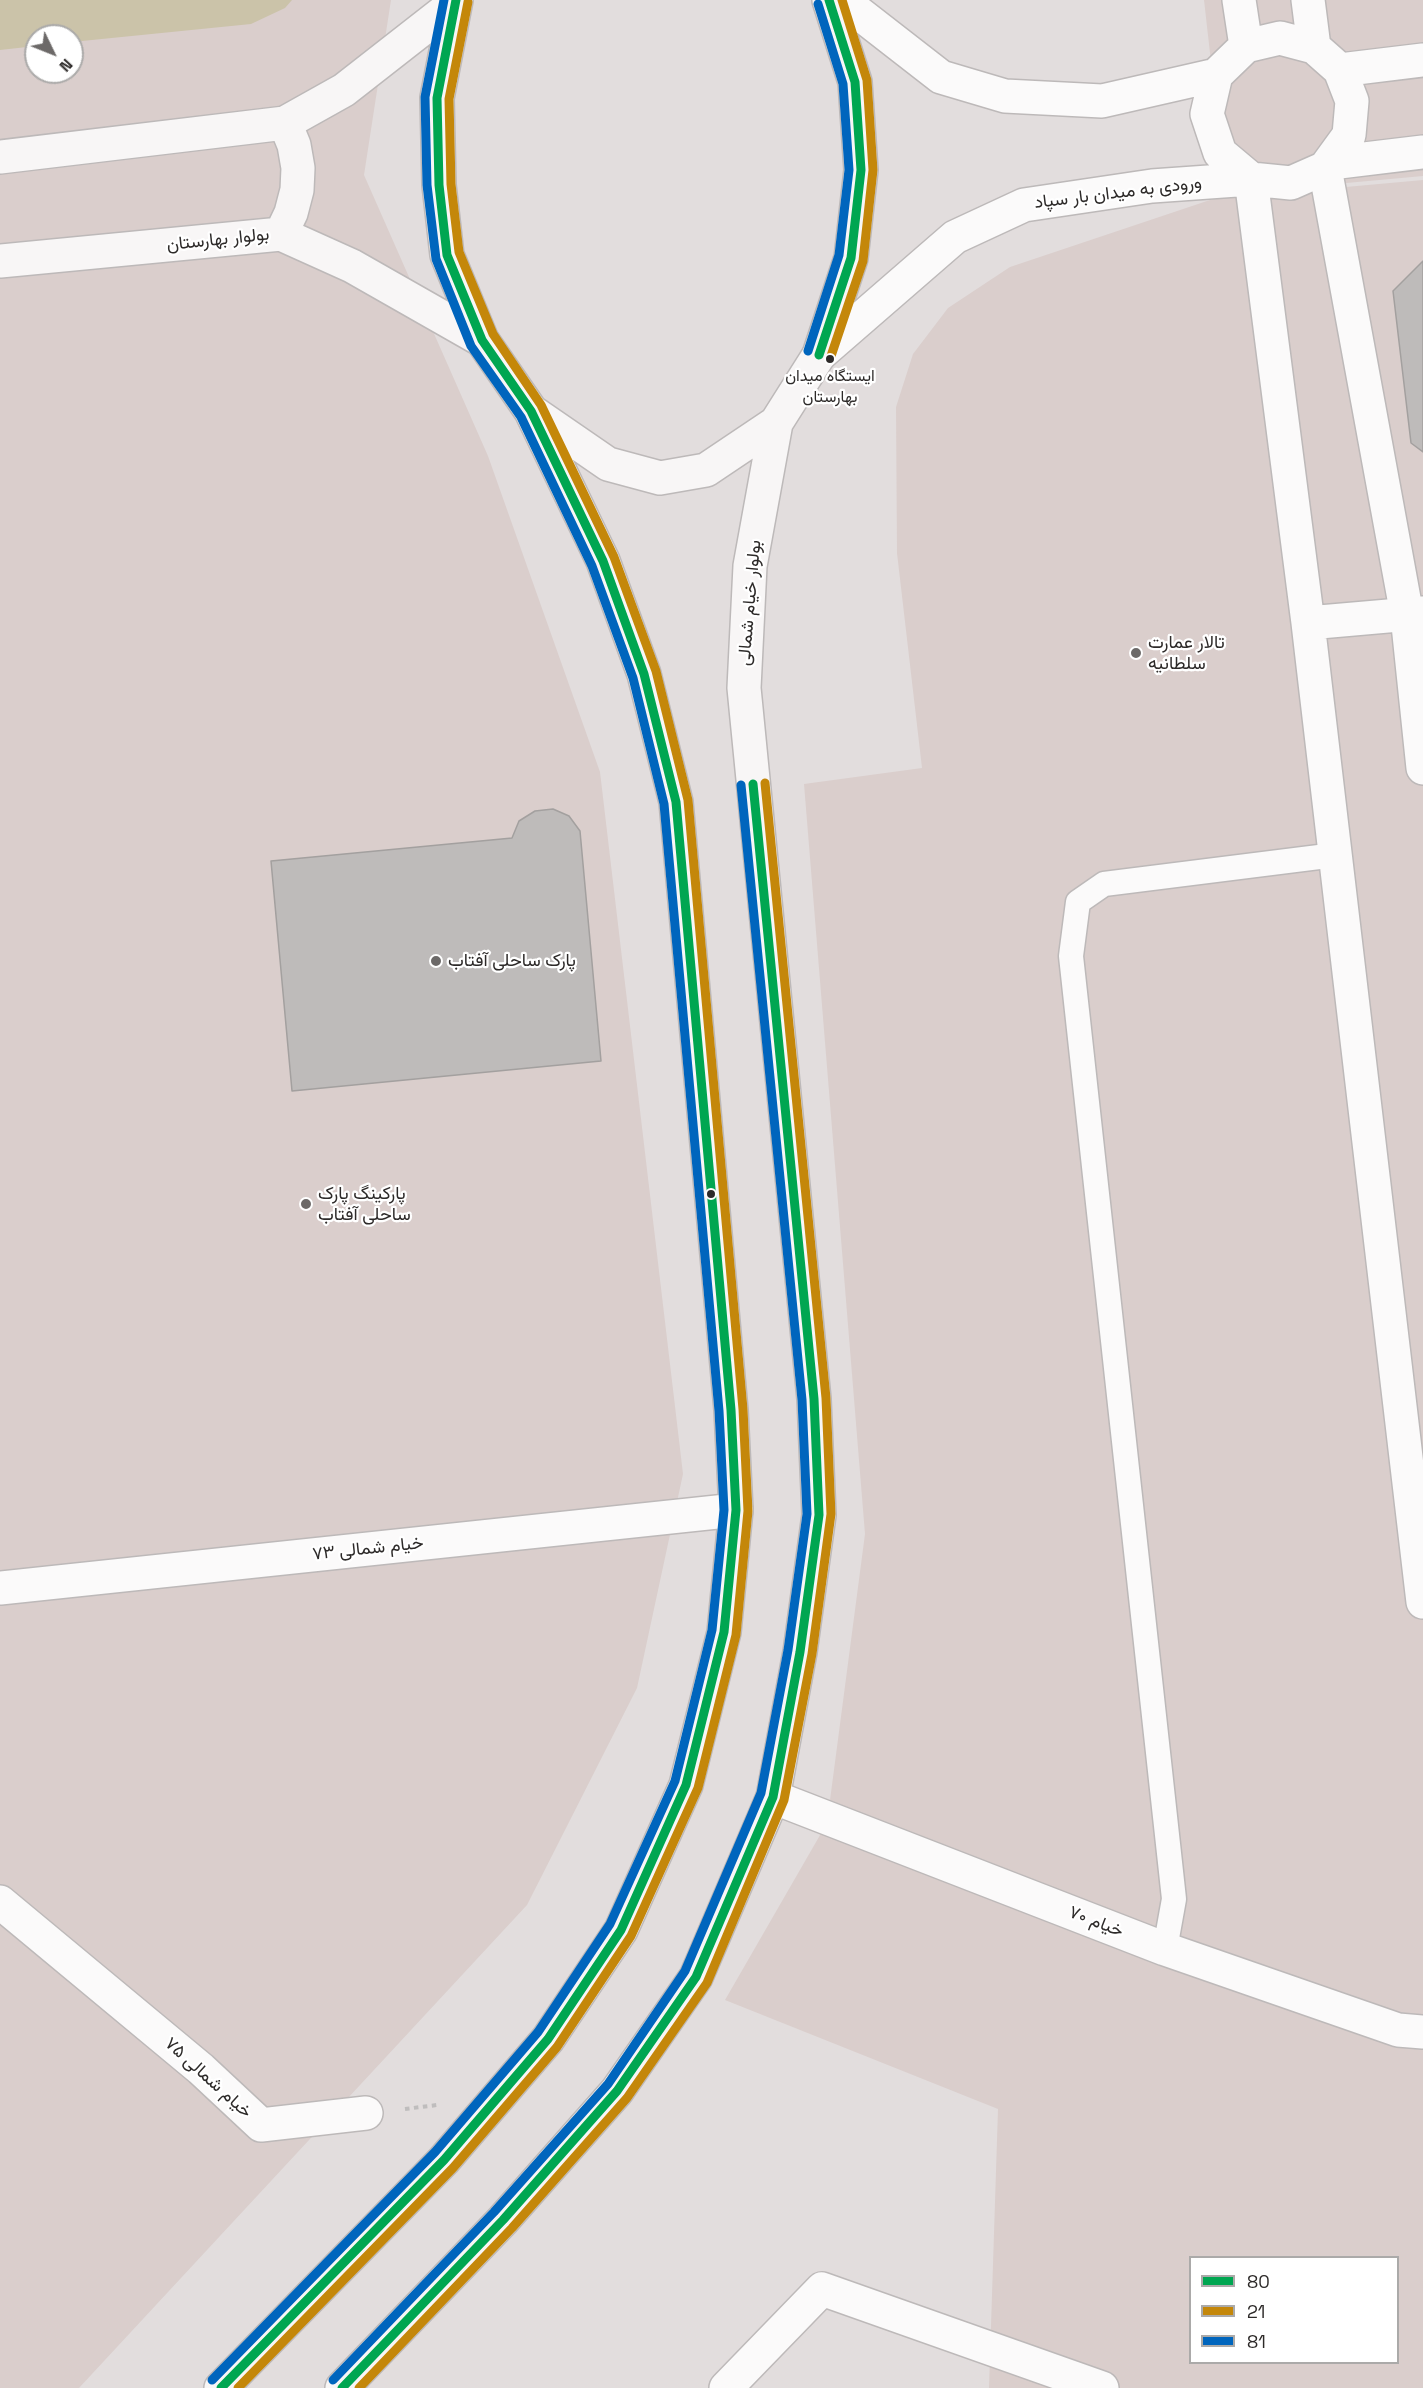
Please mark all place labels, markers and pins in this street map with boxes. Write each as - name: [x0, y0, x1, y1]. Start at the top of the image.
- marker: ایستگاه میدان بهارستان: [824, 353, 836, 365]
- place label: ایستگاه میدان بهارستان: [785, 367, 875, 405]
- place label: تالار عمارت سلطانیه: [1148, 632, 1225, 674]
- marker: تالار عمارت سلطانیه: [1129, 646, 1143, 660]
- place label: پارک ساحلی آفتاب: [448, 950, 576, 972]
- marker: پارک ساحلی آفتاب: [429, 954, 443, 968]
- place label: پارکینگ پارک ساحلی آفتاب: [318, 1183, 411, 1226]
- unlabelled marker: [705, 1188, 717, 1200]
- marker: پارکینگ پارک ساحلی آفتاب: [299, 1197, 313, 1211]

